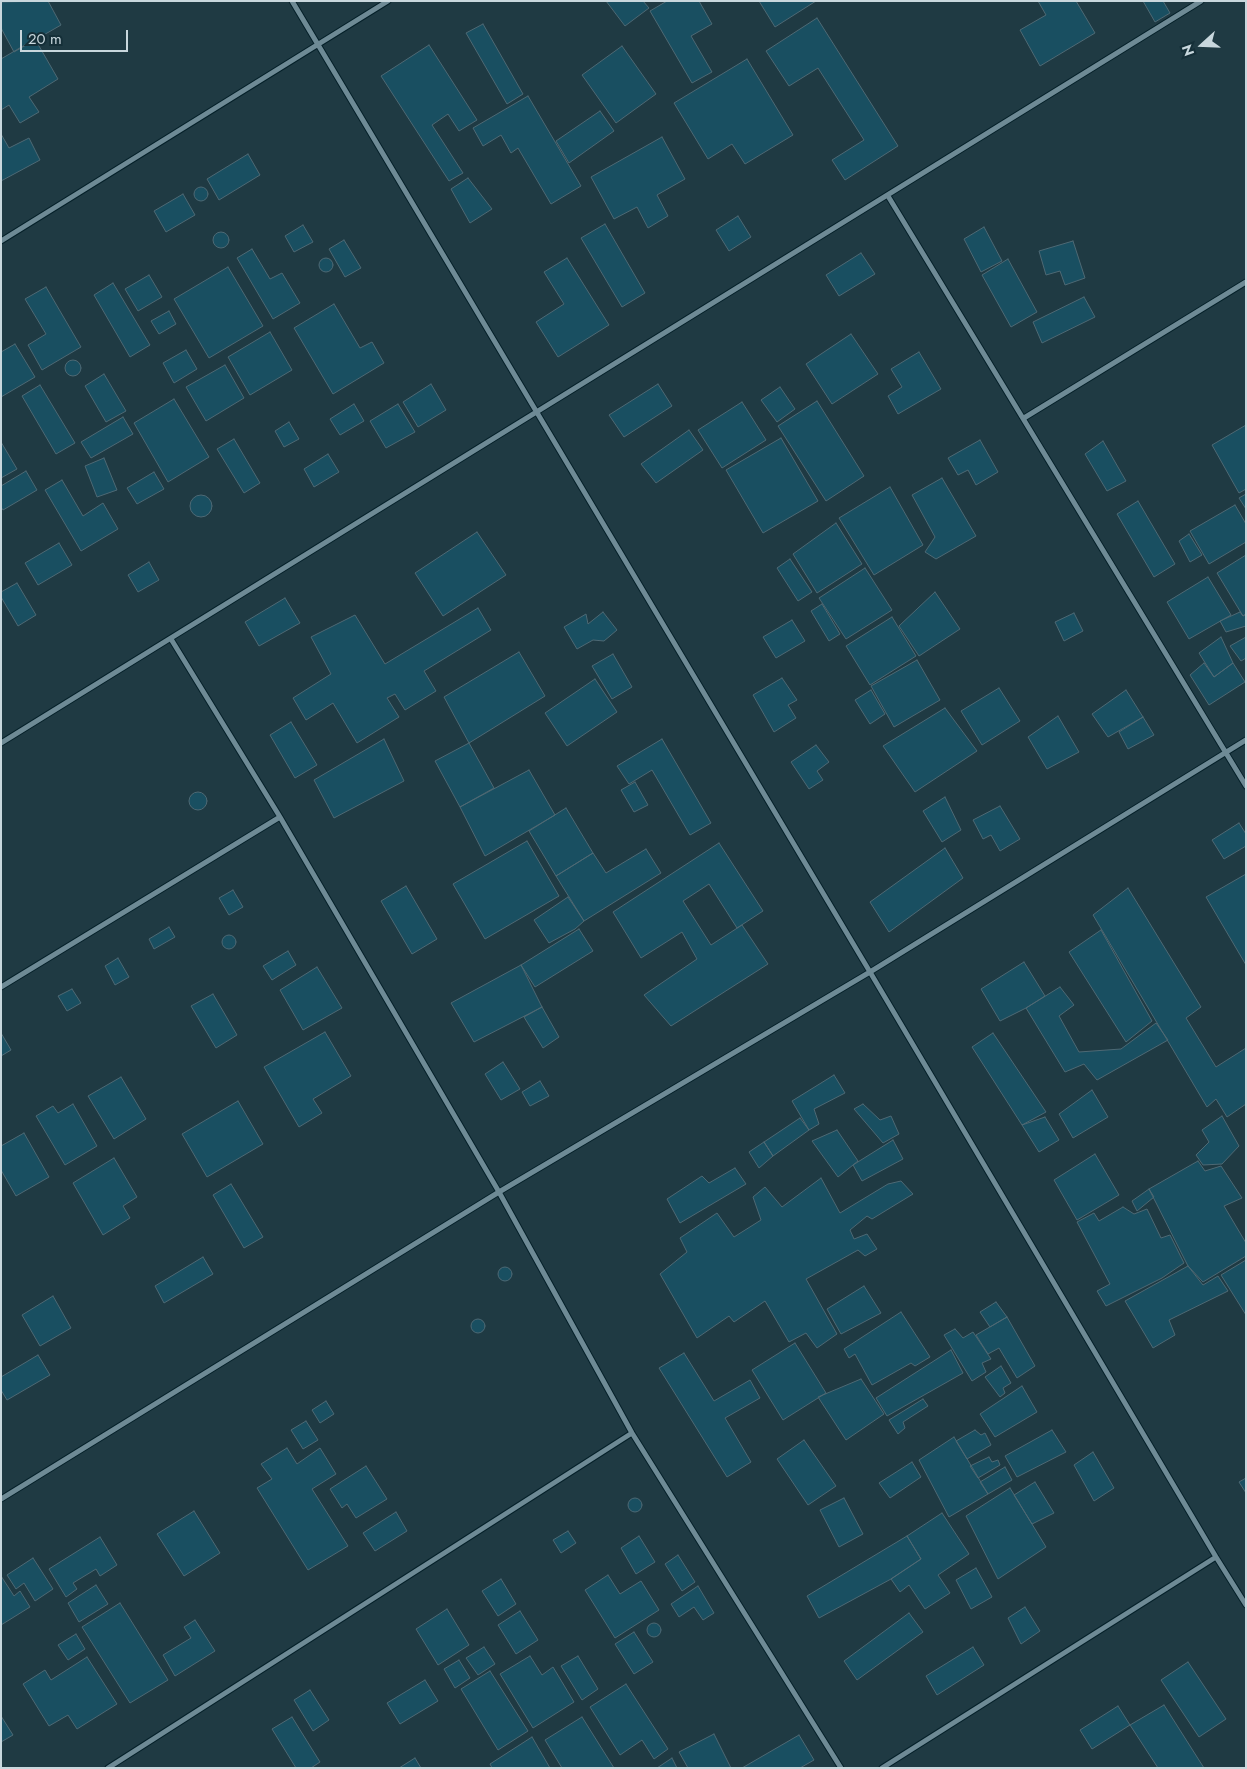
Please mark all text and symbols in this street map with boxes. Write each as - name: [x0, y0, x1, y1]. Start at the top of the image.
- scale bar: [22, 20, 130, 52]
- north arrow: [1177, 20, 1227, 70]
- text: 20 m: [28, 28, 62, 50]
- text: N: [1177, 41, 1199, 59]

